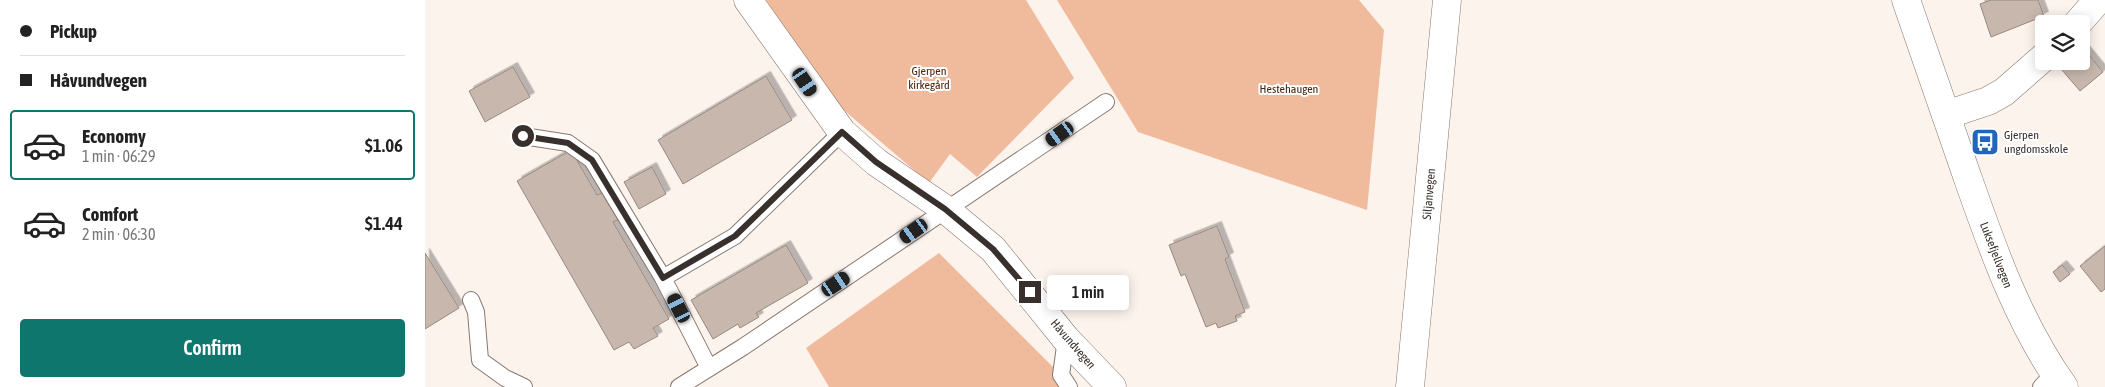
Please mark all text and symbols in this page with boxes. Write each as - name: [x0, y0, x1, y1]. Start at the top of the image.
- map controls: [2035, 15, 2090, 70]
- button: layers: [2035, 15, 2090, 70]
- text: Pickup: [50, 20, 97, 42]
- park label: Gjerpen kirkegård: [908, 64, 950, 92]
- car: [790, 65, 819, 99]
- text: Håvundvegen: [50, 69, 147, 91]
- park label: Hestehaugen: [1260, 82, 1318, 96]
- car: [1043, 119, 1076, 149]
- icon: car: [22, 123, 67, 168]
- text: Economy: [82, 125, 146, 147]
- route start: [512, 125, 534, 147]
- bus stop icon: Gjerpen ungdomsskole: [1970, 127, 2000, 157]
- place label: Gjerpen ungdomsskole: [2004, 128, 2068, 156]
- text: $1.06: [365, 134, 403, 156]
- text: 1 min · 06:29: [82, 147, 155, 165]
- street label: Siljanvegen: [1420, 168, 1438, 220]
- icon: car: [22, 201, 67, 246]
- text: Comfort: [82, 203, 138, 225]
- text: $1.44: [365, 212, 403, 234]
- car: [897, 216, 930, 246]
- street label: Luksefjellvegen: [1977, 220, 2015, 290]
- text: 2 min · 06:30: [82, 225, 155, 243]
- car: [819, 269, 852, 299]
- callout: 1 min: [1047, 274, 1130, 310]
- route end: [1019, 281, 1041, 303]
- text: 1 min: [1072, 283, 1104, 301]
- car: [665, 291, 692, 325]
- street label: Håvundvegen: [1048, 316, 1098, 372]
- button: Confirm: [20, 319, 405, 377]

